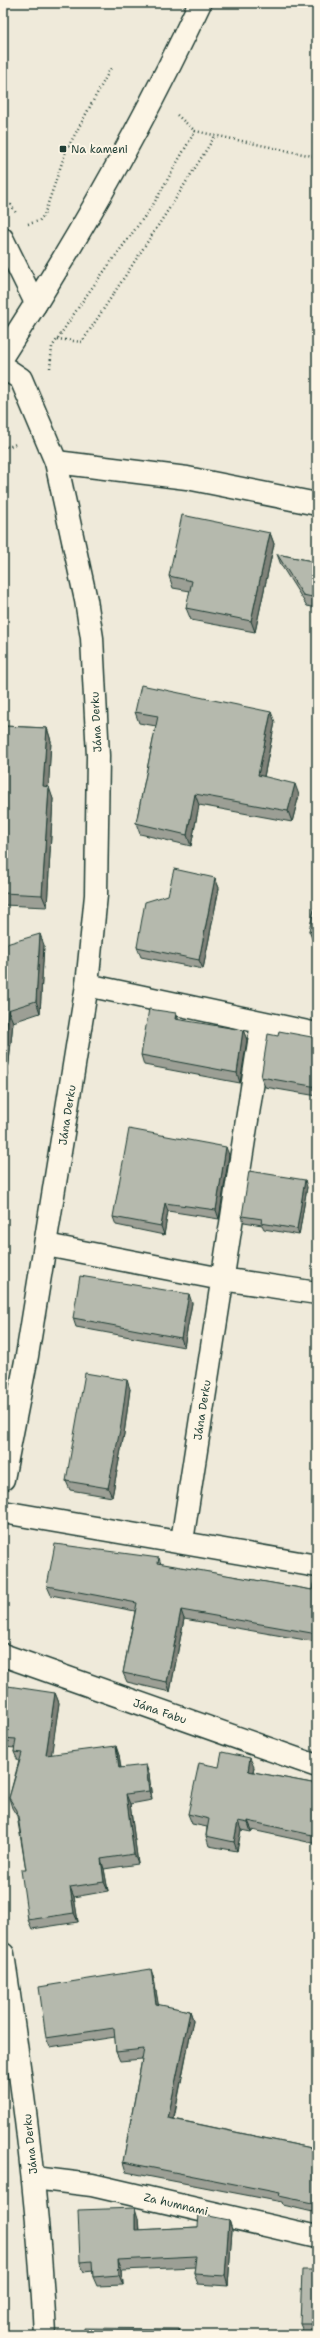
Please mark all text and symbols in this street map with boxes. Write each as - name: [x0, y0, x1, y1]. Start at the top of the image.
- place label: Na kameni: [71, 142, 128, 157]
- marker: Na kameni: [58, 144, 68, 154]
- street label: Jána Derku: [87, 691, 106, 753]
- street label: Jána Derku: [55, 1084, 80, 1146]
- street label: Jána Derku: [190, 1379, 215, 1441]
- street label: Jána Fabu: [131, 1695, 189, 1728]
- street label: Jána Derku: [20, 2113, 41, 2175]
- street label: Za humnami: [142, 2190, 209, 2219]

